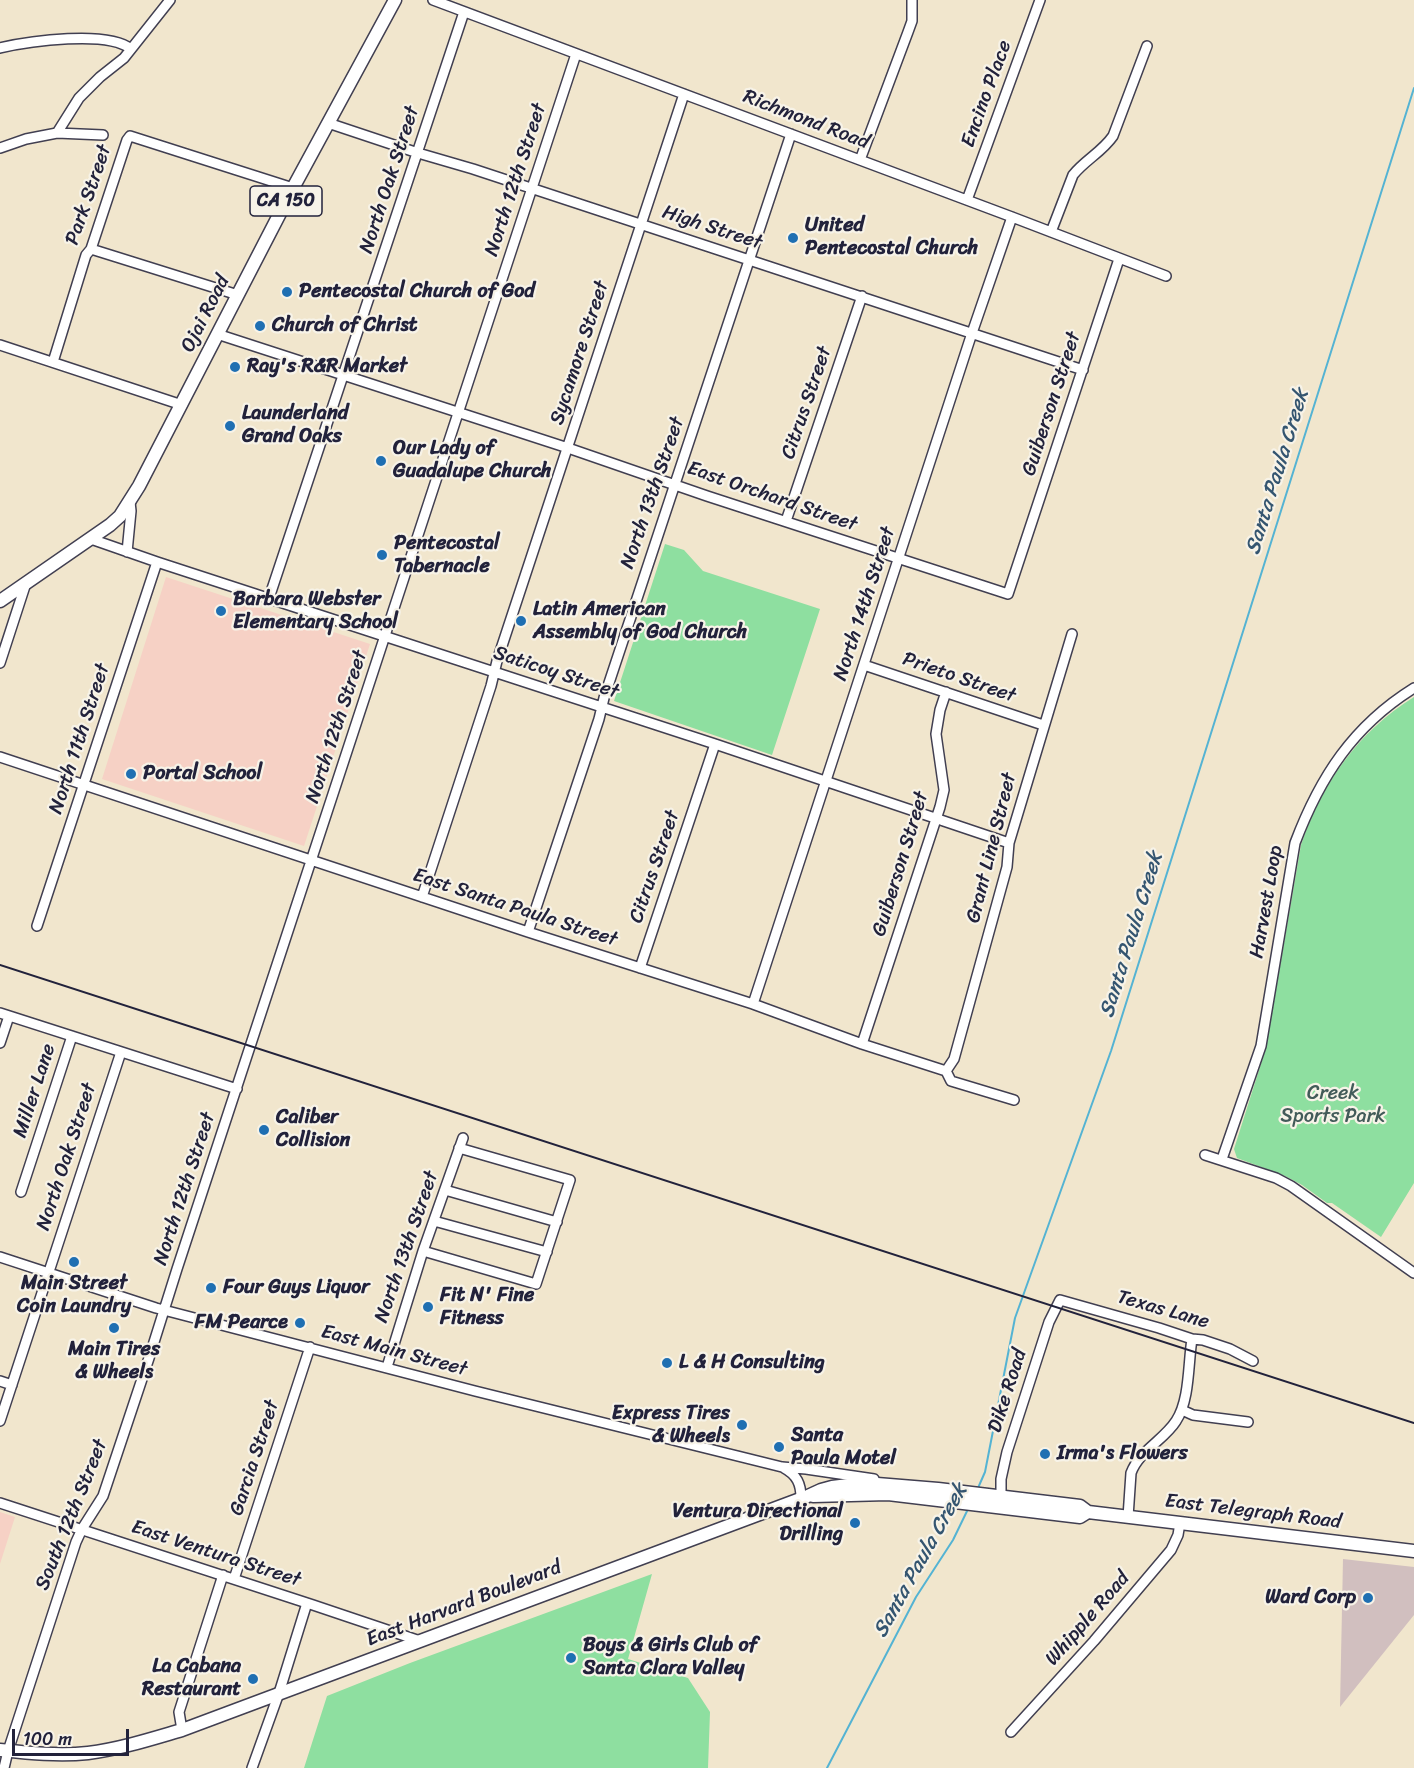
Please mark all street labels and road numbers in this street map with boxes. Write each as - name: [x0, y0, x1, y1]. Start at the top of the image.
- street label: Encino Place: [957, 37, 1017, 151]
- street label: Richmond Road: [740, 85, 872, 155]
- street label: North 12th Street: [480, 101, 552, 259]
- street label: North Oak Street: [355, 103, 425, 257]
- street label: Park Street: [61, 142, 117, 248]
- road number: CA 150: [250, 186, 322, 216]
- street label: High Street: [659, 201, 765, 255]
- street label: Ojai Road: [176, 272, 236, 356]
- street label: Sycamore Street: [545, 278, 615, 428]
- street label: Guiberson Street: [1017, 329, 1087, 479]
- street label: Citrus Street: [777, 344, 837, 462]
- street label: North 13th Street: [616, 414, 690, 572]
- street label: East Orchard Street: [684, 457, 860, 537]
- street label: North 14th Street: [829, 524, 901, 684]
- street label: Saticoy Street: [490, 641, 622, 705]
- street label: Prieto Street: [899, 647, 1019, 709]
- street label: North 12th Street: [301, 648, 373, 806]
- street label: North 11th Street: [44, 661, 116, 817]
- street label: Grant Line Street: [962, 770, 1022, 926]
- street label: Guiberson Street: [868, 789, 934, 939]
- street label: Citrus Street: [625, 808, 685, 926]
- street label: Harvest Loop: [1245, 844, 1289, 960]
- street label: East Santa Paula Street: [410, 864, 620, 952]
- street label: Miller Lane: [9, 1041, 61, 1141]
- street label: North Oak Street: [32, 1080, 102, 1234]
- street label: North 12th Street: [149, 1110, 221, 1268]
- street label: North 13th Street: [370, 1168, 444, 1326]
- street label: Texas Lane: [1114, 1285, 1212, 1335]
- street label: East Main Street: [318, 1320, 470, 1382]
- street label: Dike Road: [983, 1346, 1033, 1436]
- street label: Garcia Street: [225, 1397, 285, 1519]
- street label: South 12th Street: [31, 1436, 113, 1594]
- street label: East Telegraph Road: [1164, 1489, 1342, 1535]
- street label: East Ventura Street: [128, 1515, 304, 1593]
- street label: East Harvard Boulevard: [363, 1556, 565, 1652]
- street label: Whipple Road: [1041, 1567, 1135, 1671]

